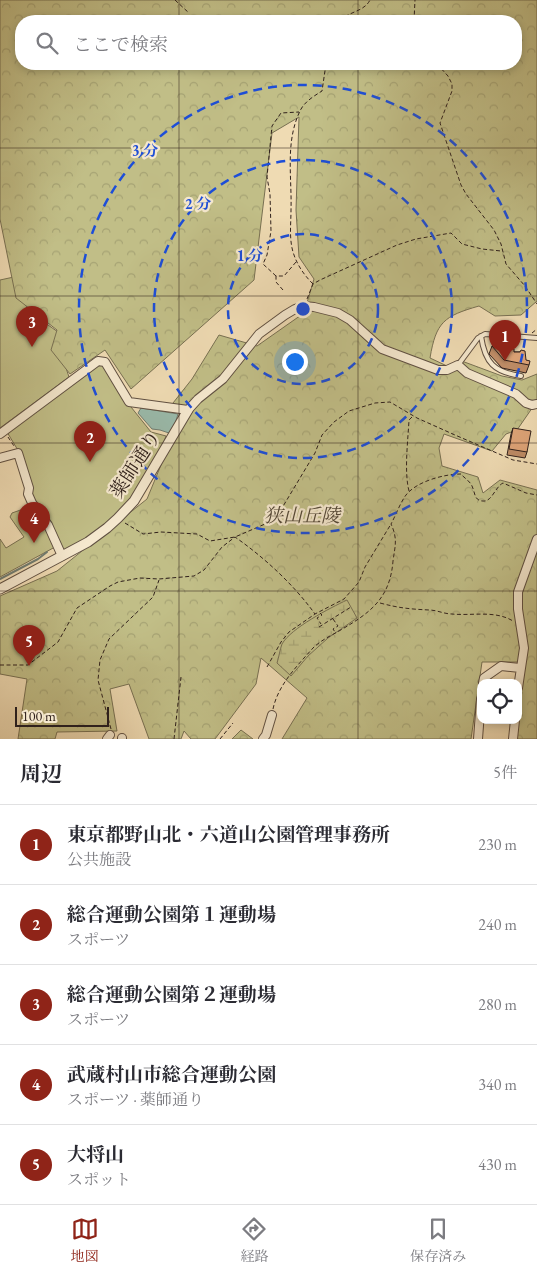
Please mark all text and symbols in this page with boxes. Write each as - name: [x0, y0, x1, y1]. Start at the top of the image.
- search box: [15, 15, 522, 70]
- icon: search: [33, 29, 61, 57]
- text: ここで検索: [73, 32, 168, 57]
- text: 3 分: [132, 141, 158, 160]
- text: 2 分: [185, 194, 211, 213]
- text: 1 分: [237, 246, 263, 265]
- centre of rings: [294, 300, 312, 318]
- pin: 3: [16, 306, 48, 347]
- pin: 1: [489, 320, 521, 361]
- your location: [282, 349, 308, 375]
- pin: 2: [74, 421, 106, 462]
- street label: 薬師通り: [104, 425, 166, 503]
- pin: 4: [18, 502, 50, 543]
- park label: 狭山丘陵: [264, 503, 342, 528]
- pin: 5: [13, 625, 45, 666]
- map controls: [477, 679, 522, 724]
- button: locate: [477, 679, 522, 724]
- scale bar: [15, 704, 109, 727]
- text: 100 m: [22, 707, 56, 725]
- text: 周辺: [20, 760, 62, 787]
- text: 5件: [493, 762, 517, 783]
- text: 東京都野山北・六道山公園管理事務所: [67, 822, 390, 847]
- text: 1: [32, 834, 40, 855]
- text: 230 m: [478, 834, 517, 855]
- text: 公共施設: [67, 849, 131, 870]
- text: 総合運動公園第１運動場: [67, 902, 276, 927]
- text: 2: [32, 914, 40, 935]
- text: 240 m: [478, 914, 517, 935]
- text: スポーツ: [67, 929, 130, 950]
- text: 総合運動公園第２運動場: [67, 982, 276, 1007]
- text: 3: [32, 994, 40, 1015]
- text: 280 m: [478, 994, 517, 1015]
- text: スポーツ: [67, 1009, 130, 1030]
- text: 武蔵村山市総合運動公園: [67, 1062, 276, 1087]
- text: 4: [32, 1074, 40, 1095]
- text: 340 m: [478, 1074, 517, 1095]
- text: スポーツ · 薬師通り: [67, 1089, 204, 1110]
- text: 大将山: [67, 1142, 124, 1167]
- text: 5: [32, 1154, 40, 1175]
- text: 430 m: [478, 1154, 517, 1175]
- text: スポット: [67, 1169, 131, 1190]
- tab: 地図: [71, 1215, 99, 1265]
- tab: 経路: [240, 1215, 268, 1265]
- tab: 保存済み: [410, 1215, 466, 1265]

